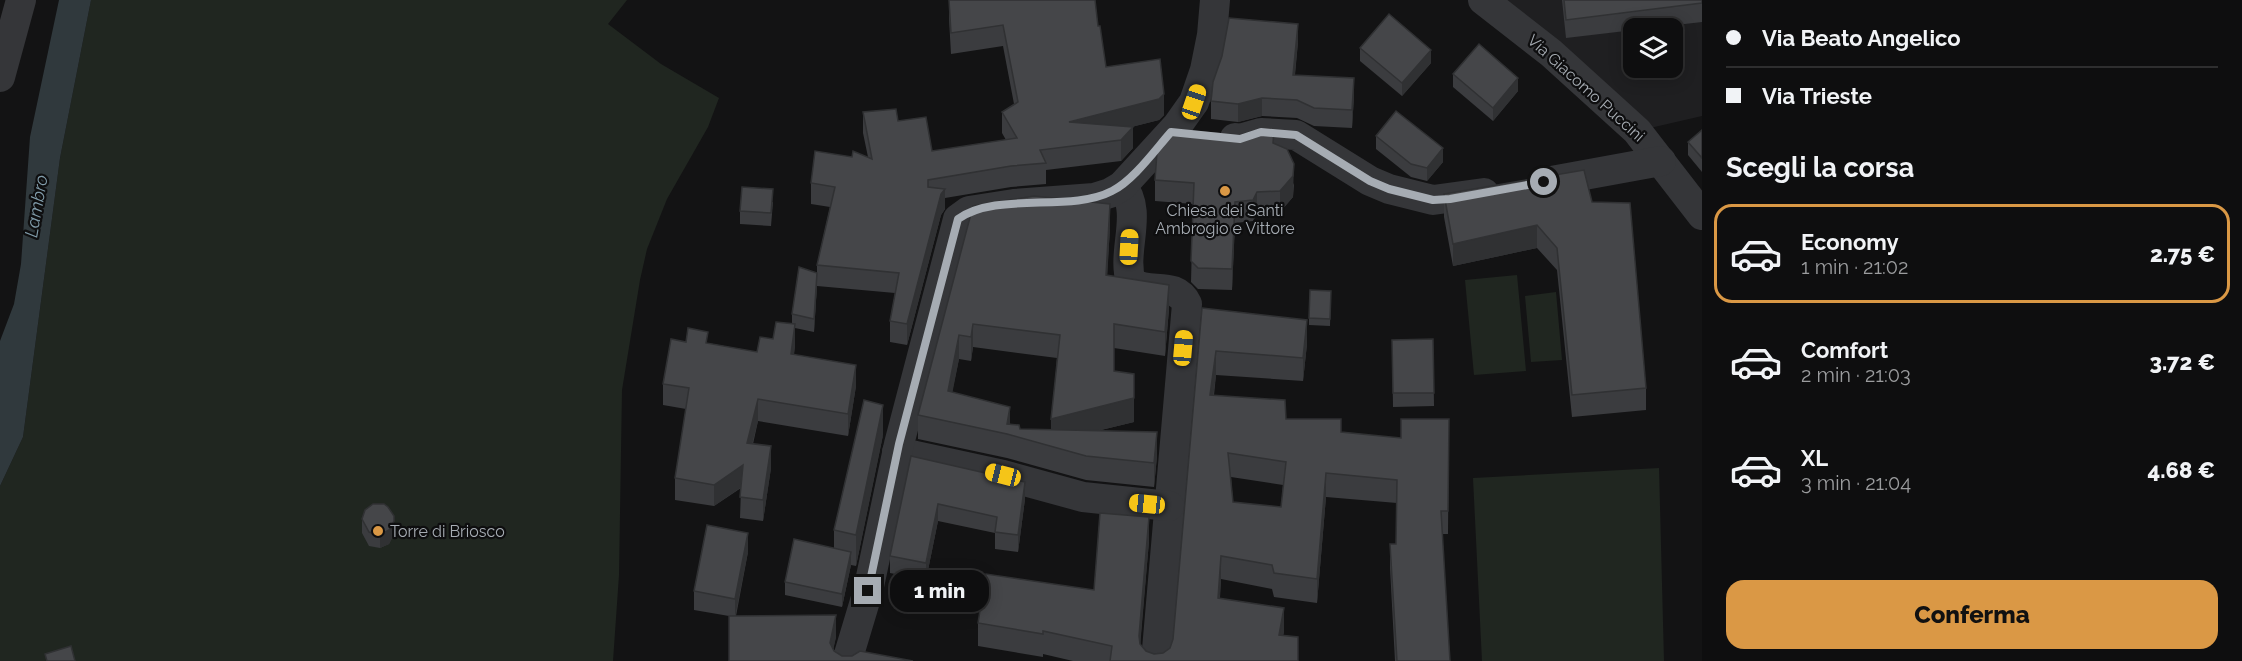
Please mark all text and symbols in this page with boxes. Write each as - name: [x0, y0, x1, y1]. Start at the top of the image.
- map controls: [1623, 18, 1683, 78]
- button: layers: [1623, 18, 1683, 78]
- text: Via Beato Angelico: [1762, 25, 1961, 51]
- street label: Via Giacomo Puccini: [1524, 31, 1648, 145]
- car: [1180, 82, 1208, 122]
- text: Via Trieste: [1762, 83, 1872, 109]
- text: Scegli la corsa: [1726, 152, 1914, 183]
- route start: [1530, 168, 1557, 195]
- water label: Lambro: [20, 173, 52, 239]
- marker: Chiesa dei Santi Ambrogio e Vittore: [1218, 184, 1232, 198]
- place label: Chiesa dei Santi Ambrogio e Vittore: [1155, 201, 1295, 238]
- icon: car: [1729, 227, 1783, 281]
- car: [1119, 229, 1139, 265]
- text: Economy: [1801, 229, 1899, 255]
- text: 2.75 €: [2150, 241, 2215, 267]
- text: 1 min · 21:02: [1801, 255, 1908, 279]
- car: [1172, 329, 1194, 367]
- icon: car: [1729, 335, 1783, 389]
- text: Comfort: [1801, 337, 1888, 363]
- text: 3.72 €: [2149, 349, 2215, 375]
- text: 2 min · 21:03: [1801, 363, 1911, 387]
- icon: car: [1729, 443, 1783, 497]
- text: XL: [1801, 445, 1828, 471]
- text: 4.68 €: [2148, 457, 2215, 483]
- car: [983, 462, 1023, 488]
- text: 3 min · 21:04: [1801, 471, 1911, 495]
- car: [1128, 493, 1166, 515]
- place label: Torre di Briosco: [390, 522, 505, 541]
- marker: Torre di Briosco: [371, 524, 385, 538]
- callout: 1 min: [889, 570, 988, 612]
- route end: [854, 577, 881, 604]
- text: 1 min: [914, 579, 965, 603]
- button: Conferma: [1726, 580, 2218, 649]

